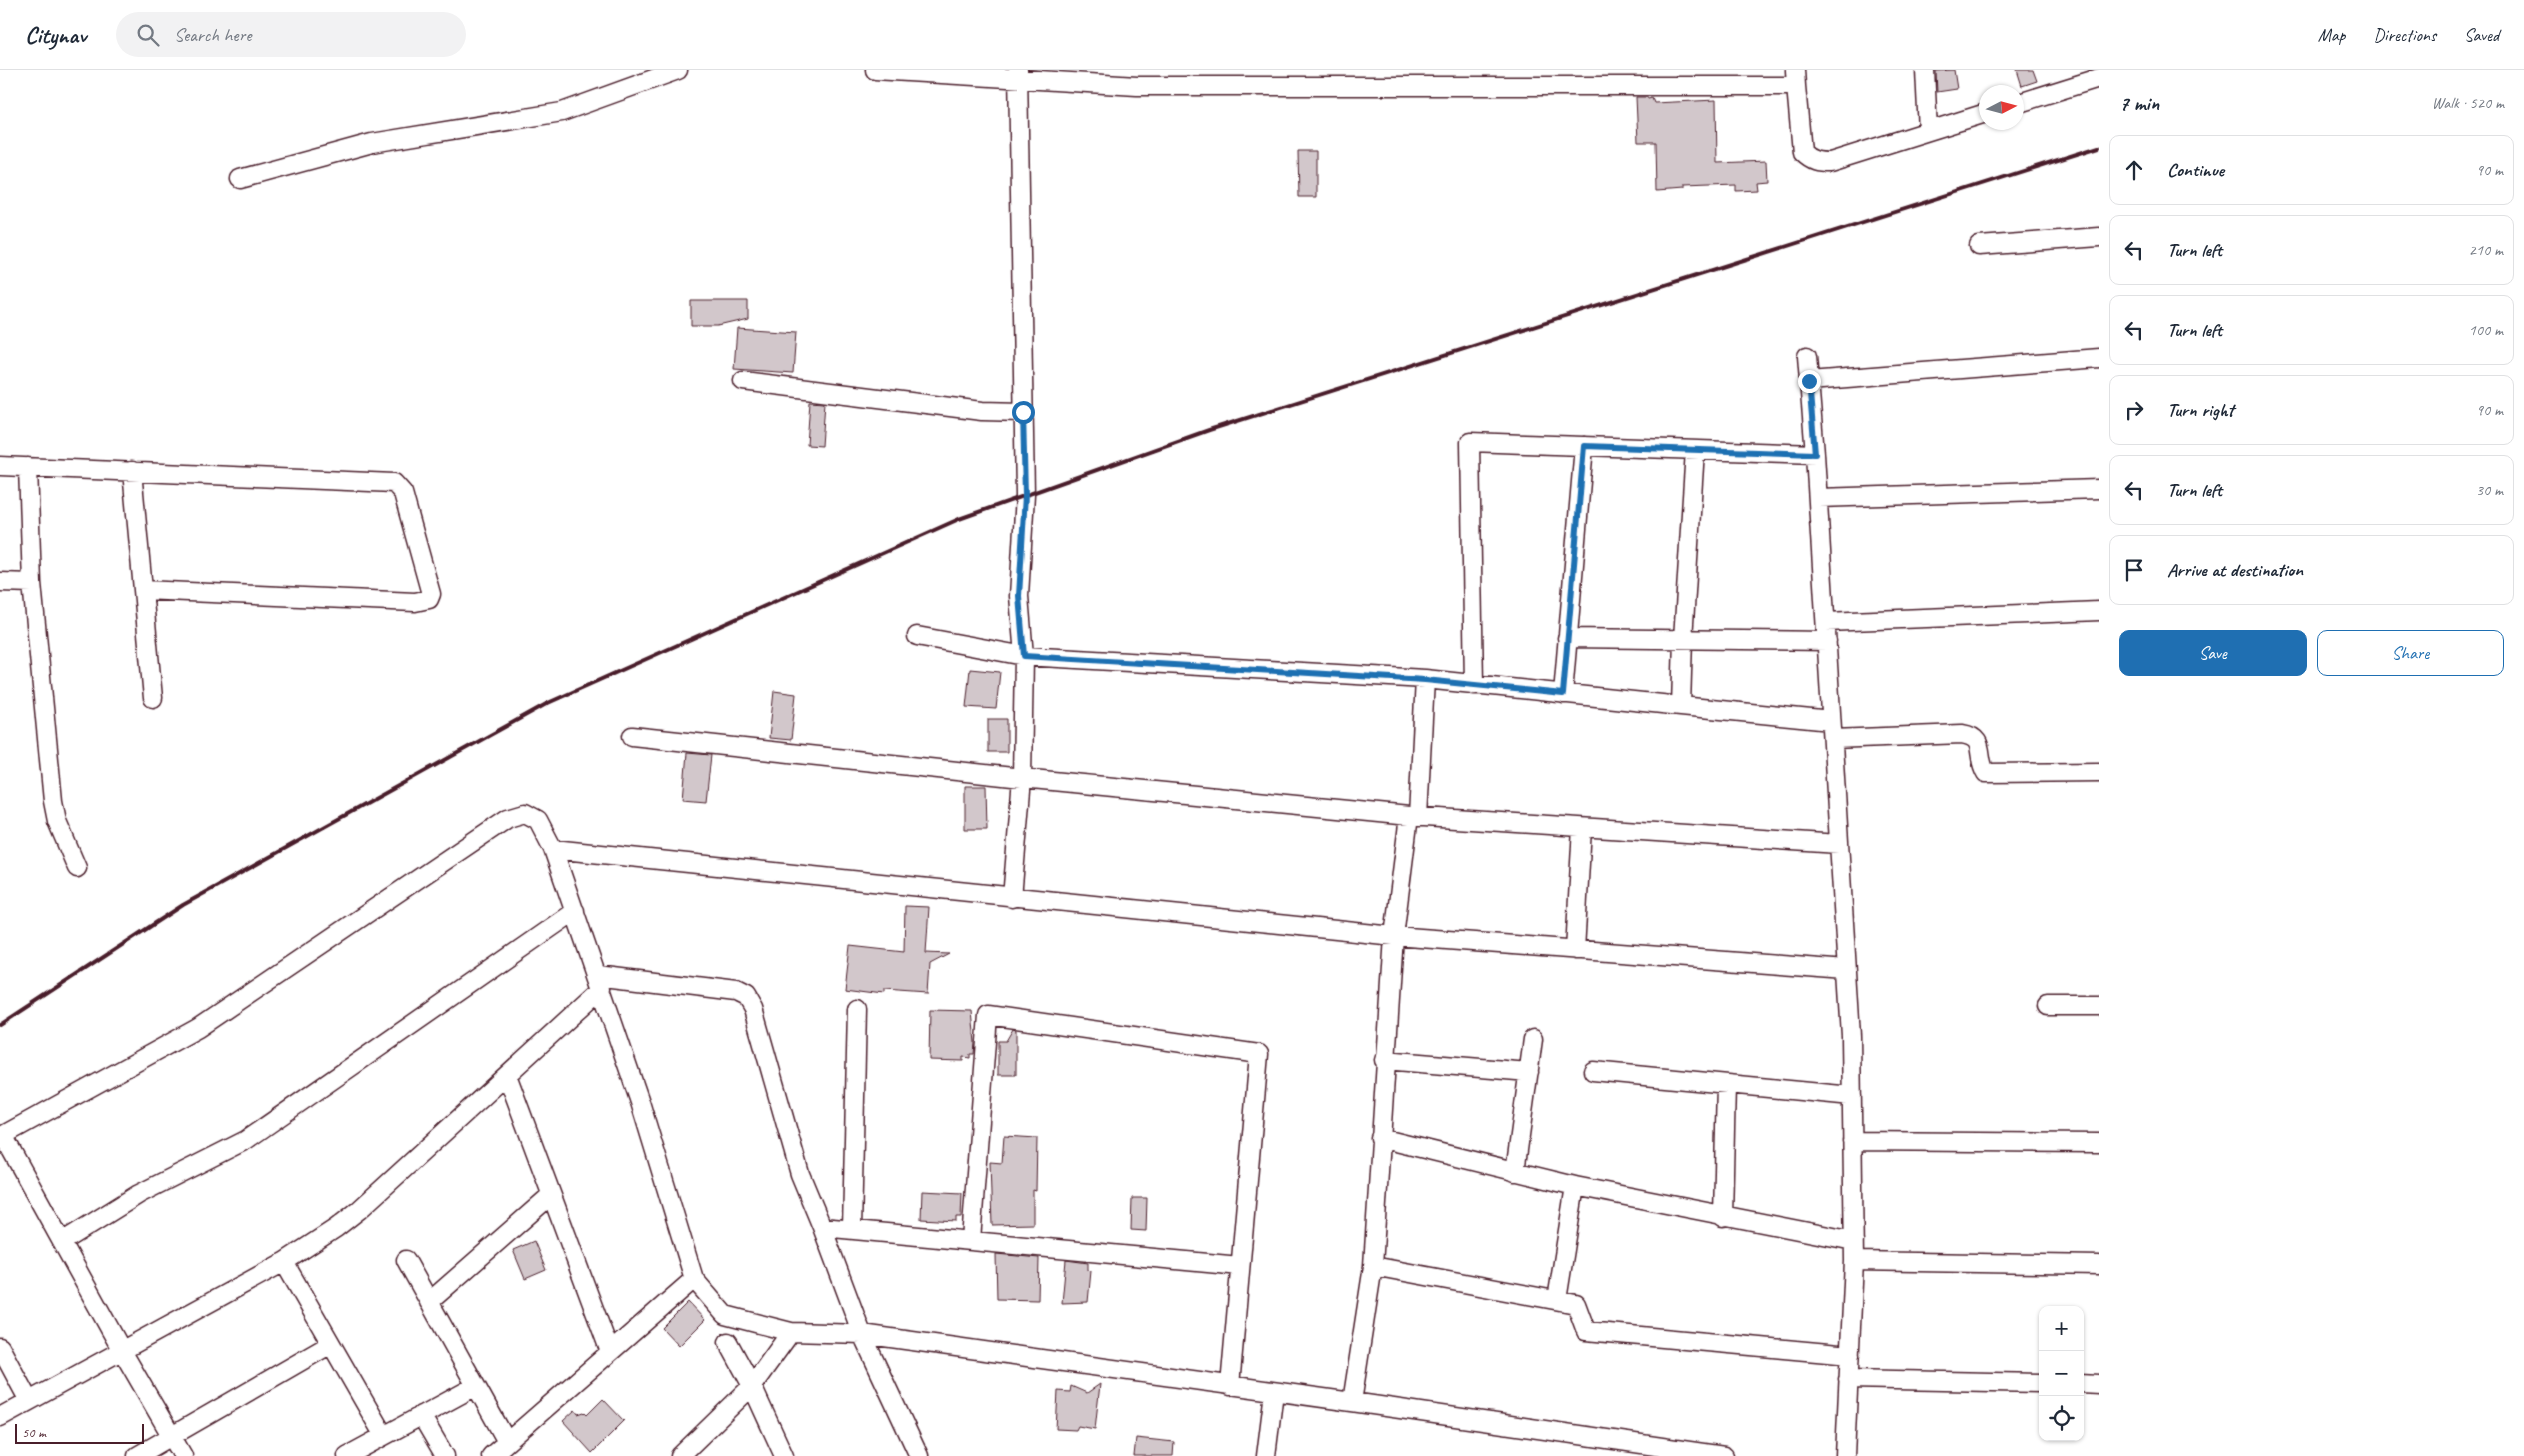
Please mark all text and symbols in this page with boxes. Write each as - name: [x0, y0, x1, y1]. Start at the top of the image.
- search box: [116, 12, 466, 57]
- text: Citynav: [25, 20, 86, 50]
- icon: search: [134, 21, 162, 49]
- text: Search here: [174, 23, 251, 47]
- text: Map: [2318, 24, 2345, 46]
- text: Directions: [2373, 24, 2436, 46]
- text: Saved: [2464, 24, 2499, 46]
- north arrow: [1979, 85, 2024, 130]
- text: 7 min: [2119, 90, 2159, 116]
- text: Walk · 520 m: [2432, 93, 2504, 113]
- icon: ahead: [2120, 156, 2148, 184]
- text: Continue: [2167, 158, 2224, 182]
- text: 90 m: [2476, 160, 2503, 180]
- icon: left: [2120, 236, 2148, 264]
- text: Turn left: [2167, 238, 2222, 262]
- text: 210 m: [2469, 240, 2503, 260]
- icon: left: [2120, 316, 2148, 344]
- text: Turn left: [2167, 318, 2222, 342]
- text: 100 m: [2469, 320, 2503, 340]
- route end: [1798, 370, 1821, 393]
- icon: right: [2120, 396, 2148, 424]
- text: Turn right: [2167, 398, 2234, 422]
- text: 90 m: [2476, 400, 2503, 420]
- route start: [1012, 401, 1035, 424]
- icon: left: [2120, 476, 2148, 504]
- text: Turn left: [2167, 478, 2222, 502]
- text: 30 m: [2476, 480, 2503, 500]
- icon: arrive: [2120, 556, 2148, 584]
- text: Arrive at destination: [2167, 558, 2303, 582]
- button: Save: [2119, 630, 2307, 676]
- button: Share: [2317, 630, 2504, 676]
- map controls: [2039, 1306, 2084, 1441]
- button: +: [2039, 1306, 2084, 1351]
- button: −: [2039, 1351, 2084, 1396]
- button: locate: [2039, 1396, 2084, 1441]
- scale bar: [15, 1421, 144, 1444]
- text: 50 m: [22, 1424, 46, 1441]

